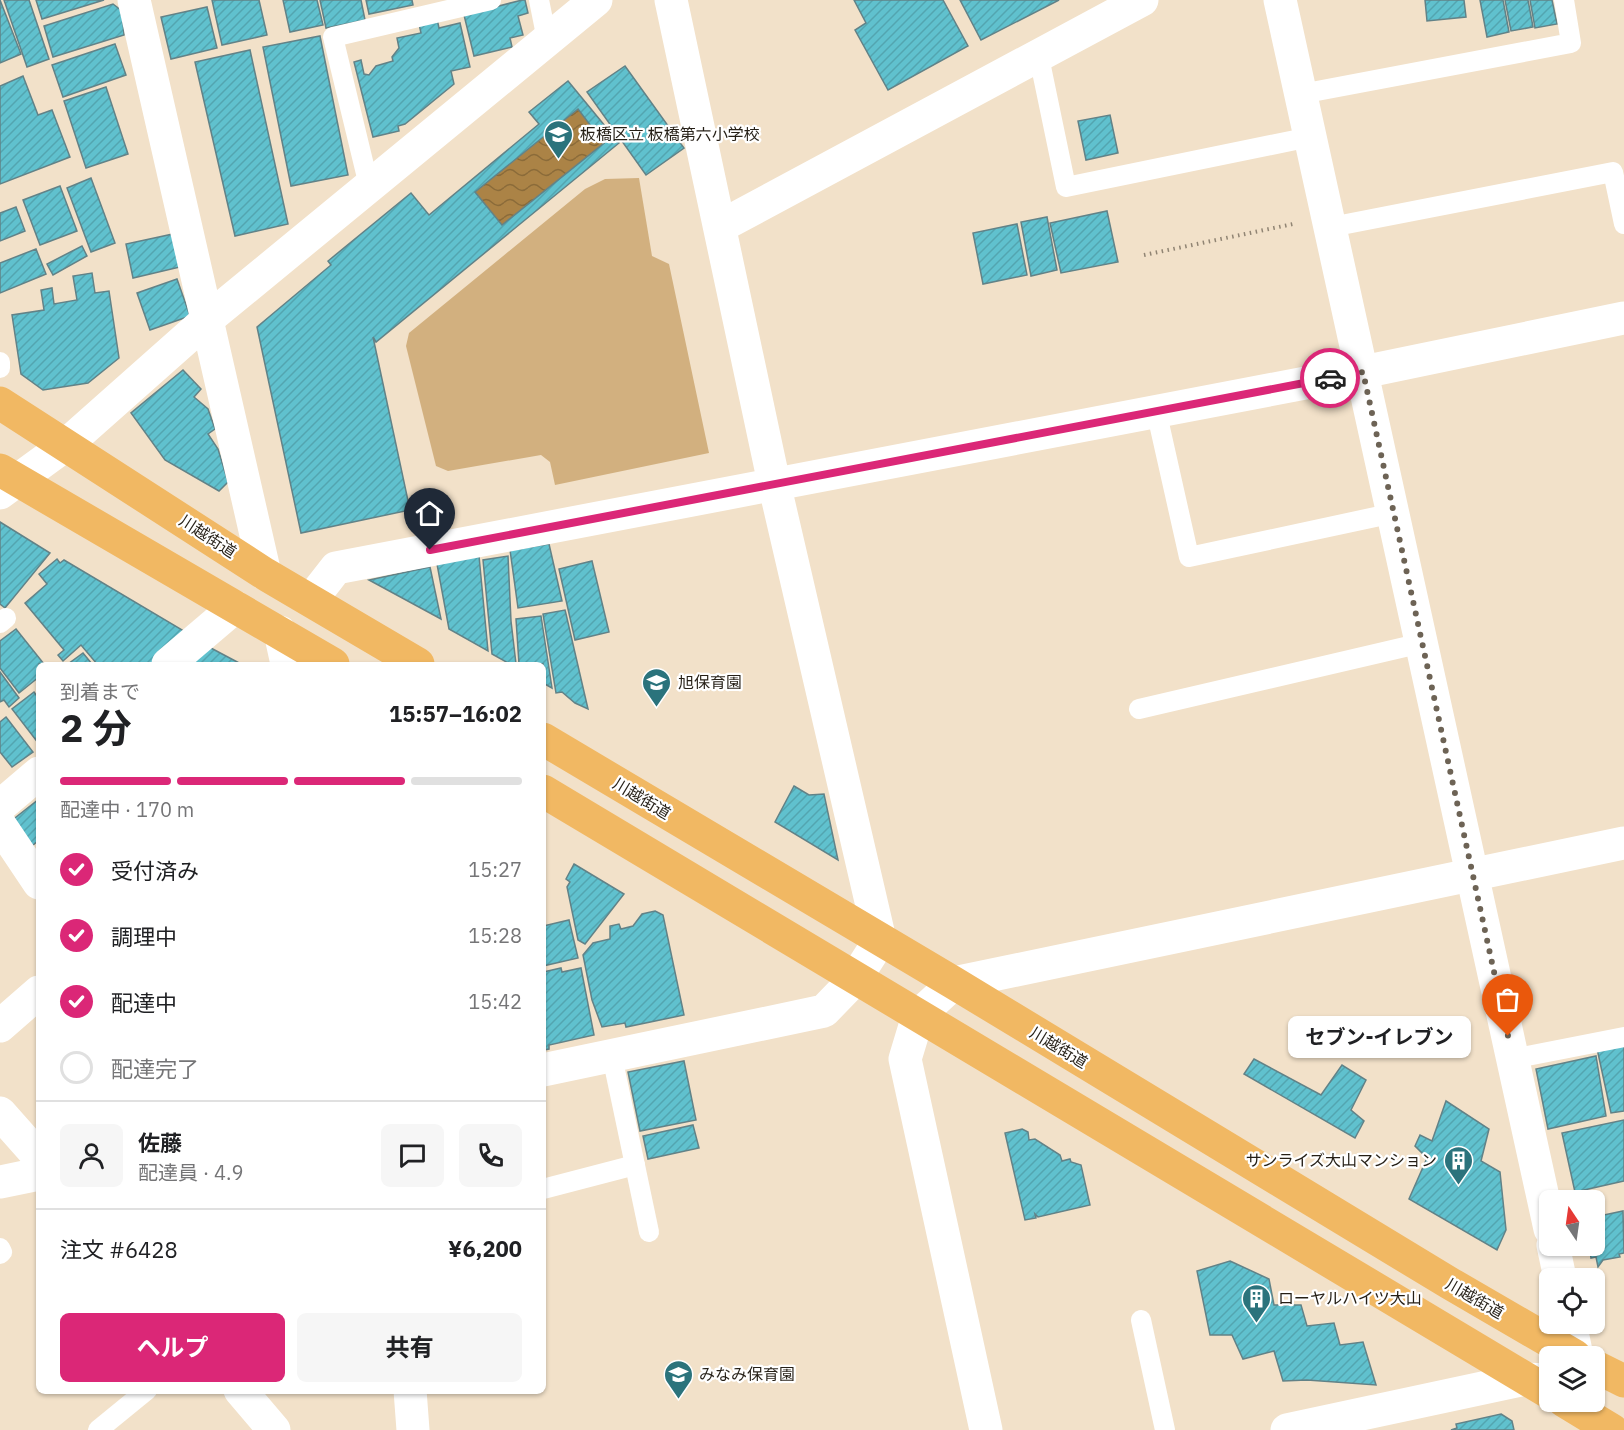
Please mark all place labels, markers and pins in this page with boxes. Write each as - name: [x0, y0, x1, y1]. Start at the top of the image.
- school or university icon: 板橋区立 板橋第六小学校: [543, 118, 575, 160]
- place label: 板橋区立 板橋第六小学校: [580, 124, 760, 144]
- pin: [404, 488, 455, 550]
- school or university icon: 旭保育園: [641, 666, 673, 708]
- place label: 旭保育園: [678, 672, 742, 692]
- pin: [1482, 974, 1533, 1036]
- callout: セブン-イレブン: [1289, 1015, 1472, 1057]
- building icon: サンライズ大山マンション: [1442, 1144, 1474, 1186]
- place label: サンライズ大山マンション: [1245, 1150, 1437, 1170]
- building icon: ローヤルハイツ大山: [1241, 1282, 1273, 1324]
- place label: ローヤルハイツ大山: [1278, 1288, 1422, 1308]
- school or university icon: みなみ保育園: [662, 1358, 694, 1400]
- place label: みなみ保育園: [699, 1364, 795, 1384]

